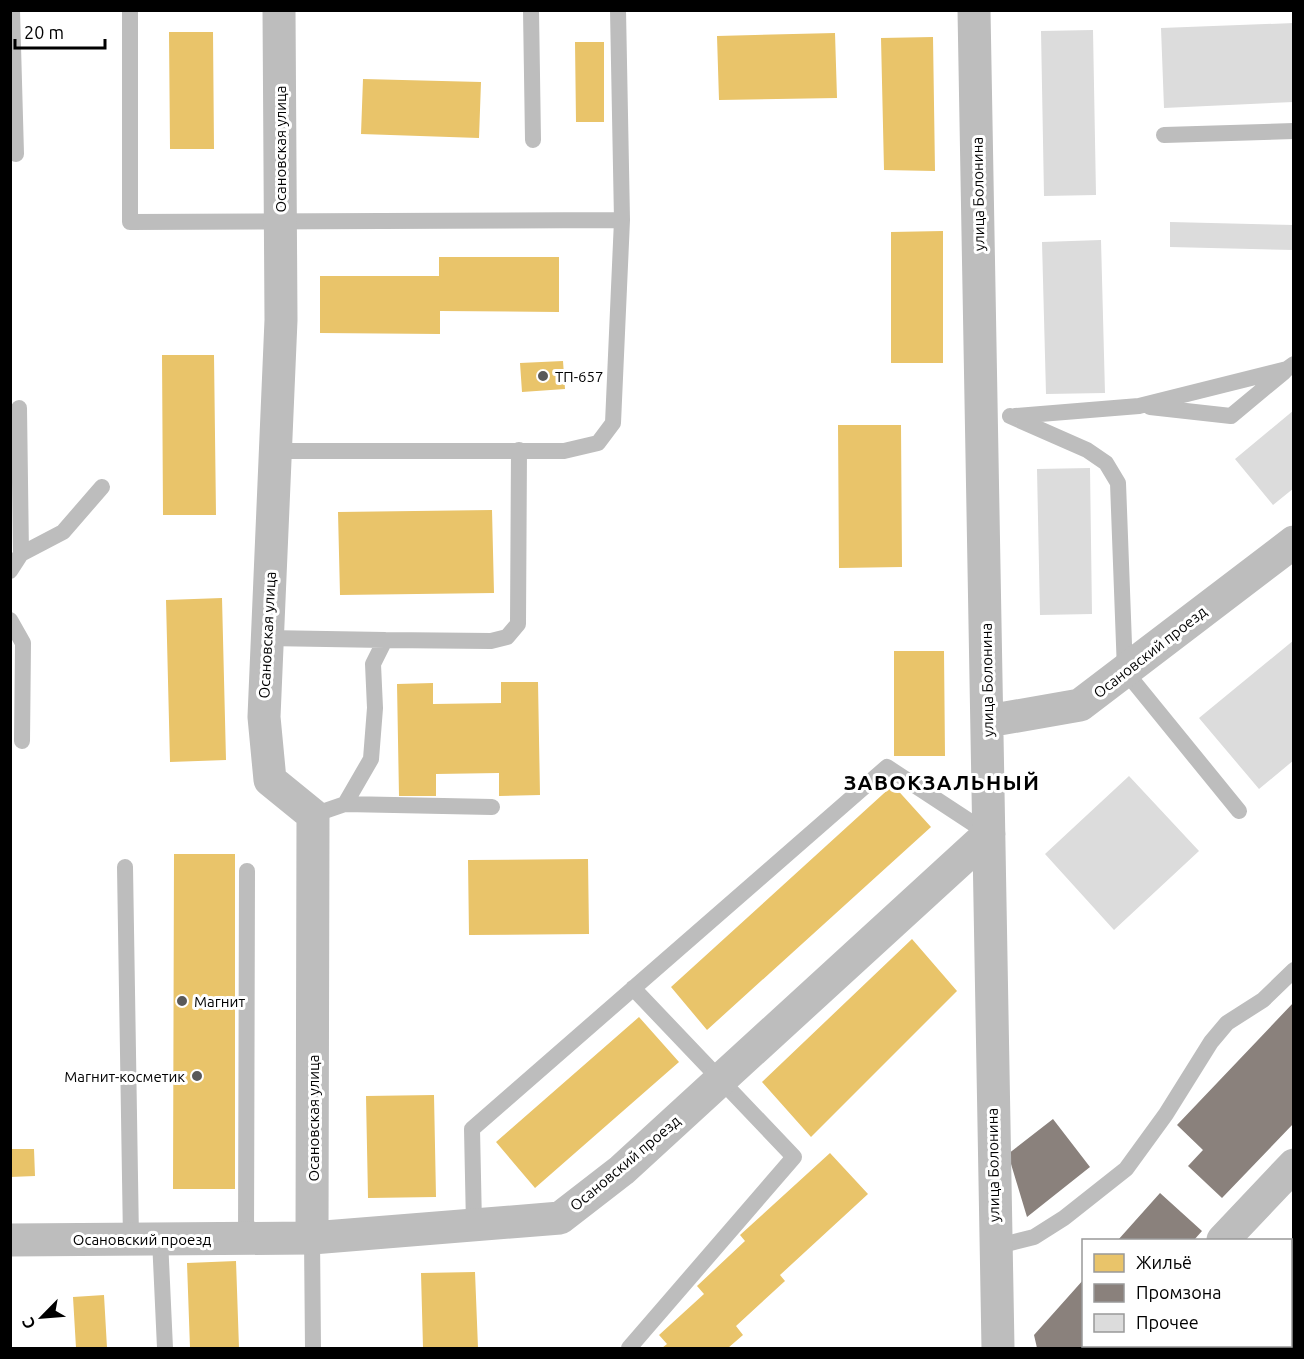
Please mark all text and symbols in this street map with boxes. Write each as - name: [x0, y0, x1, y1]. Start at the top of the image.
- scale bar: [15, 12, 105, 50]
- text: 20 m: [24, 22, 64, 42]
- street label: Осановская улица: [272, 85, 289, 213]
- street label: улица Болонина: [969, 137, 987, 251]
- place label: ТП-657: [555, 368, 603, 385]
- marker: ТП-657: [536, 369, 550, 383]
- street label: Осановская улица: [255, 571, 279, 699]
- street label: Осановский проезд: [1090, 603, 1210, 701]
- street label: улица Болонина: [978, 623, 996, 737]
- district label: ЗАВОКЗАЛЬНЫЙ: [844, 770, 1040, 794]
- place label: Магнит: [194, 993, 245, 1010]
- marker: Магнит: [175, 994, 189, 1008]
- street label: Осановская улица: [305, 1054, 322, 1182]
- place label: Магнит-косметик: [64, 1068, 185, 1085]
- marker: Магнит-косметик: [190, 1069, 204, 1083]
- street label: улица Болонина: [984, 1108, 1002, 1222]
- street label: Осановский проезд: [567, 1112, 684, 1214]
- street label: Осановский проезд: [73, 1231, 211, 1248]
- legend: [1082, 1239, 1292, 1347]
- text: Жильё: [1136, 1252, 1192, 1272]
- text: Промзона: [1136, 1282, 1221, 1302]
- north arrow: [12, 1287, 72, 1347]
- text: Прочее: [1136, 1312, 1199, 1332]
- text: С: [18, 1315, 39, 1332]

